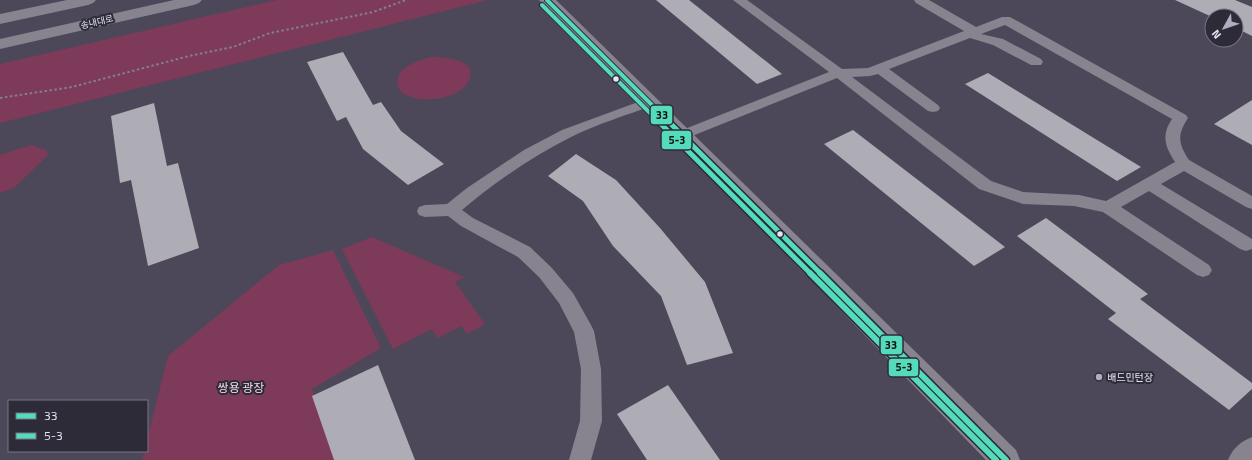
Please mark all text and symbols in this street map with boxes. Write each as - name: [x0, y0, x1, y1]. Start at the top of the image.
- north arrow: [1204, 8, 1244, 48]
- street label: 송내대로: [79, 11, 114, 32]
- text: N: [1208, 26, 1225, 42]
- unlabelled marker: [611, 74, 621, 84]
- line badge: 33: [650, 105, 673, 125]
- text: 33: [656, 107, 668, 123]
- line badge: 5-3: [661, 130, 692, 150]
- text: 5-3: [669, 132, 685, 148]
- unlabelled marker: [775, 229, 785, 239]
- line badge: 33: [880, 335, 903, 355]
- text: 33: [885, 337, 897, 353]
- line badge: 5-3: [888, 358, 919, 377]
- text: 5-3: [896, 359, 912, 375]
- place label: 배드민턴장: [1107, 370, 1153, 385]
- marker: 배드민턴장: [1094, 372, 1104, 382]
- park label: 쌍용 광장: [218, 378, 264, 397]
- legend: [8, 400, 148, 452]
- text: 33: [44, 406, 57, 425]
- text: 5-3: [44, 426, 63, 445]

